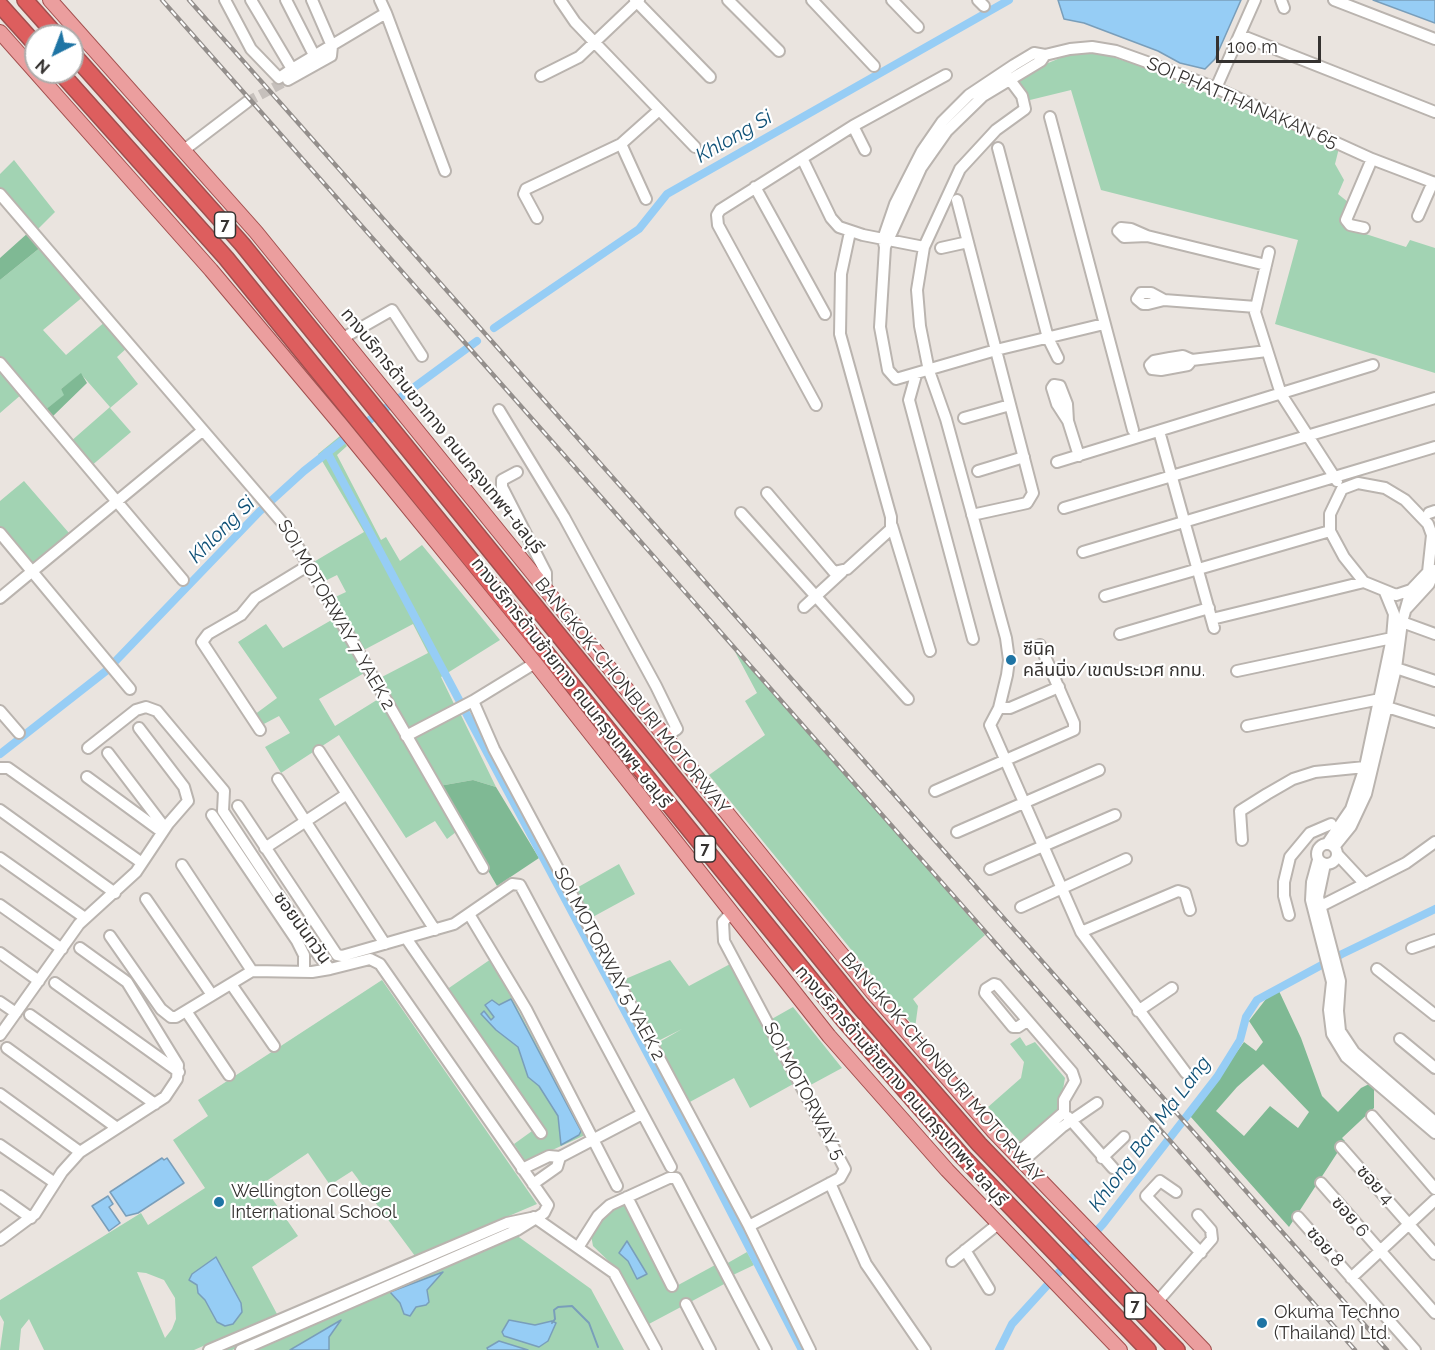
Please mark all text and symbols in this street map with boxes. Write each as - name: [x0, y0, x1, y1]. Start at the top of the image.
- north arrow: [24, 24, 84, 84]
- scale bar: [1219, 24, 1324, 62]
- text: 100 m: [1227, 36, 1278, 57]
- street label: SOI PHATTHANAKAN 65: [1143, 53, 1341, 153]
- text: N: [32, 55, 54, 77]
- water label: Khlong Si: [692, 106, 776, 168]
- road number: 7: [214, 212, 236, 238]
- street label: ทางบริการด้านขวาทาง ถนนกรุงเทพฯ-ชลบุรี: [336, 304, 548, 558]
- water label: Khlong Si: [184, 492, 260, 568]
- street label: SOI MOTORWAY 7 YAEK 2: [273, 516, 399, 714]
- street label: ทางบริการด้านซ้ายทาง ถนนกรุงเทพฯ-ชลบุรี: [466, 553, 676, 813]
- street label: BANGKOK-CHONBURI MOTORWAY: [530, 573, 734, 819]
- place label: ซีนิค คลีนนิ่ง/เขตประเวศ กทม.: [1023, 639, 1205, 682]
- marker: ซีนิค คลีนนิ่ง/เขตประเวศ กทม.: [1004, 653, 1018, 667]
- road number: 7: [694, 836, 716, 862]
- street label: SOI MOTORWAY 5 YAEK 2: [549, 864, 669, 1064]
- street label: ซอยนันทวัน: [269, 888, 335, 968]
- street label: BANGKOK-CHONBURI MOTORWAY: [836, 949, 1048, 1187]
- street label: ทางบริการด้านซ้ายทาง ถนนกรุงเทพฯ-ชลบุรี: [790, 961, 1012, 1211]
- street label: SOI MOTORWAY 5: [759, 1019, 849, 1163]
- water label: Khlong Ban Ma Lang: [1084, 1052, 1216, 1216]
- street label: ซอย 4: [1352, 1161, 1398, 1209]
- place label: Wellington College International School: [231, 1181, 397, 1224]
- street label: ซอย 6: [1327, 1192, 1373, 1242]
- marker: Wellington College International School: [212, 1195, 226, 1209]
- street label: ซอย 8: [1302, 1222, 1348, 1272]
- road number: 7: [1124, 1293, 1146, 1319]
- place label: Okuma Techno (Thailand) Ltd.: [1274, 1302, 1400, 1344]
- marker: Okuma Techno (Thailand) Ltd.: [1255, 1316, 1269, 1330]

